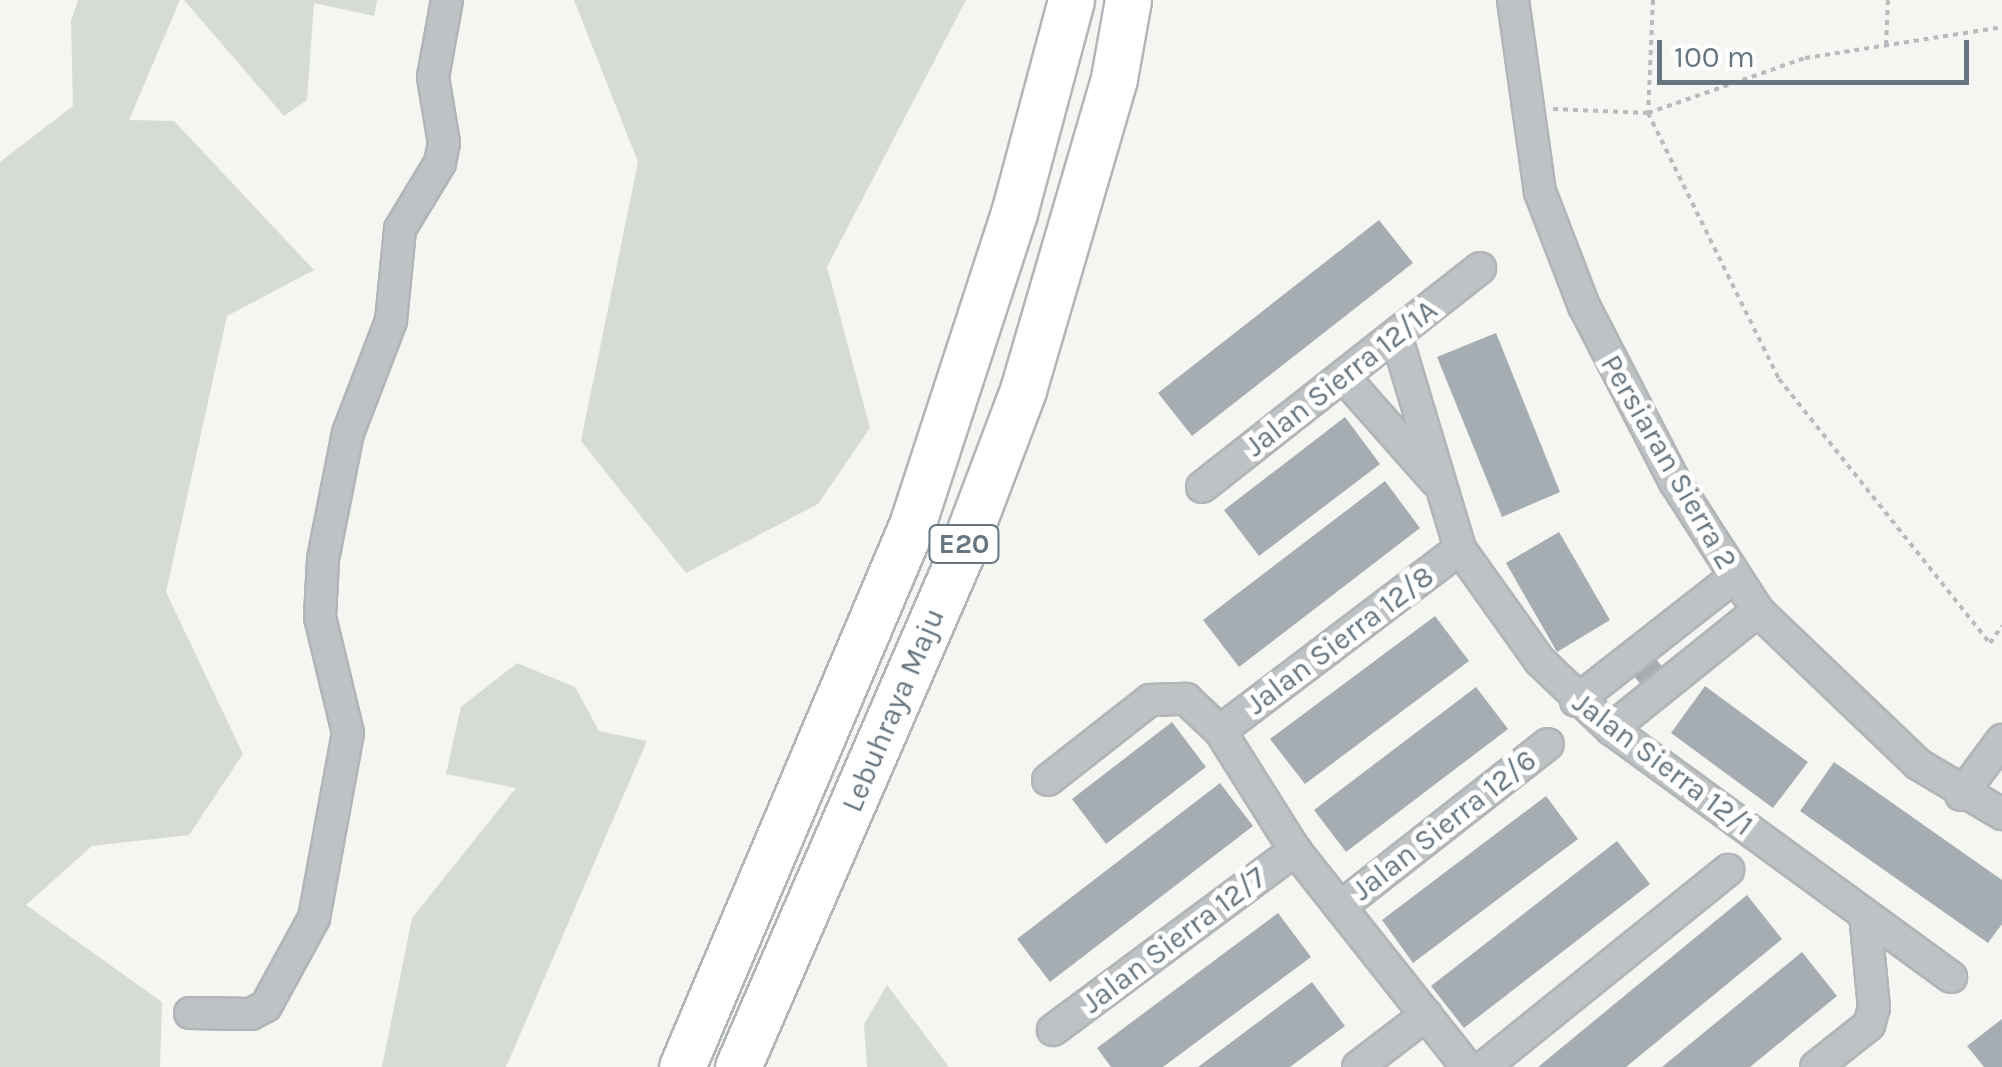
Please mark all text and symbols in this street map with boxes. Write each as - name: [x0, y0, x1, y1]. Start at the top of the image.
- scale bar: [1662, 20, 1974, 82]
- text: 100 m: [1674, 39, 1755, 75]
- street label: Jalan Sierra 12/1A: [1238, 292, 1444, 464]
- street label: Persiaran Sierra 2: [1593, 348, 1745, 576]
- road number: E20: [926, 521, 1002, 567]
- street label: Jalan Sierra 12/8: [1239, 558, 1441, 722]
- street label: Lebuhraya Maju: [834, 603, 952, 817]
- street label: Jalan Sierra 12/1: [1566, 684, 1760, 844]
- street label: Jalan Sierra 12/6: [1345, 742, 1543, 908]
- street label: Jalan Sierra 12/7: [1075, 859, 1273, 1021]

